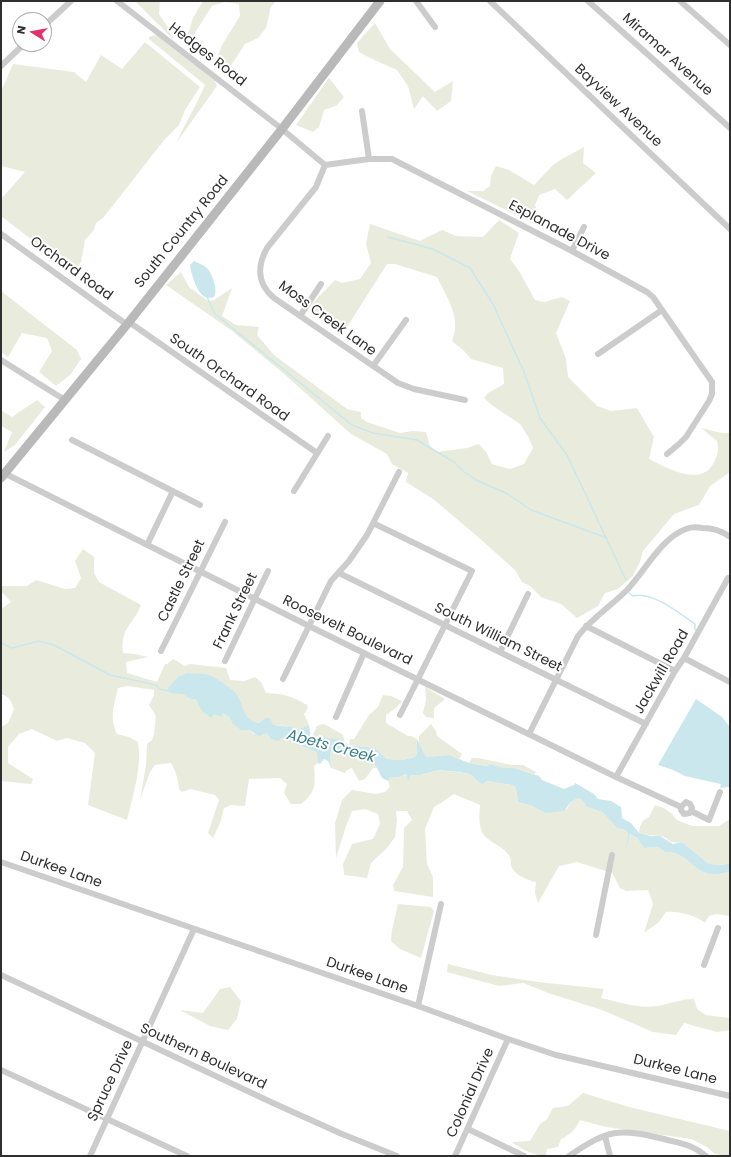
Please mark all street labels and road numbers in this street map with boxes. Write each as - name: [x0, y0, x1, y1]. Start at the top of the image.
- street label: Miramar Avenue: [618, 10, 716, 100]
- street label: Hedges Road: [165, 20, 249, 90]
- street label: Bayview Avenue: [571, 61, 665, 151]
- street label: South Country Road: [131, 172, 233, 292]
- street label: Esplanade Drive: [505, 197, 613, 265]
- street label: Orchard Road: [26, 233, 116, 305]
- street label: Moss Creek Lane: [275, 278, 379, 360]
- street label: South Orchard Road: [166, 330, 292, 426]
- street label: Castle Street: [155, 537, 209, 625]
- street label: Frank Street: [210, 570, 262, 652]
- street label: Roosevelt Boulevard: [280, 592, 414, 670]
- street label: South William Street: [431, 600, 565, 676]
- street label: Jackwill Road: [631, 627, 693, 717]
- street label: Durkee Lane: [18, 848, 104, 892]
- street label: Durkee Lane: [324, 954, 410, 998]
- street label: Southern Boulevard: [137, 1020, 269, 1094]
- street label: Spruce Drive: [85, 1038, 137, 1124]
- street label: Colonial Drive: [444, 1046, 498, 1140]
- street label: Durkee Lane: [631, 1052, 719, 1088]

